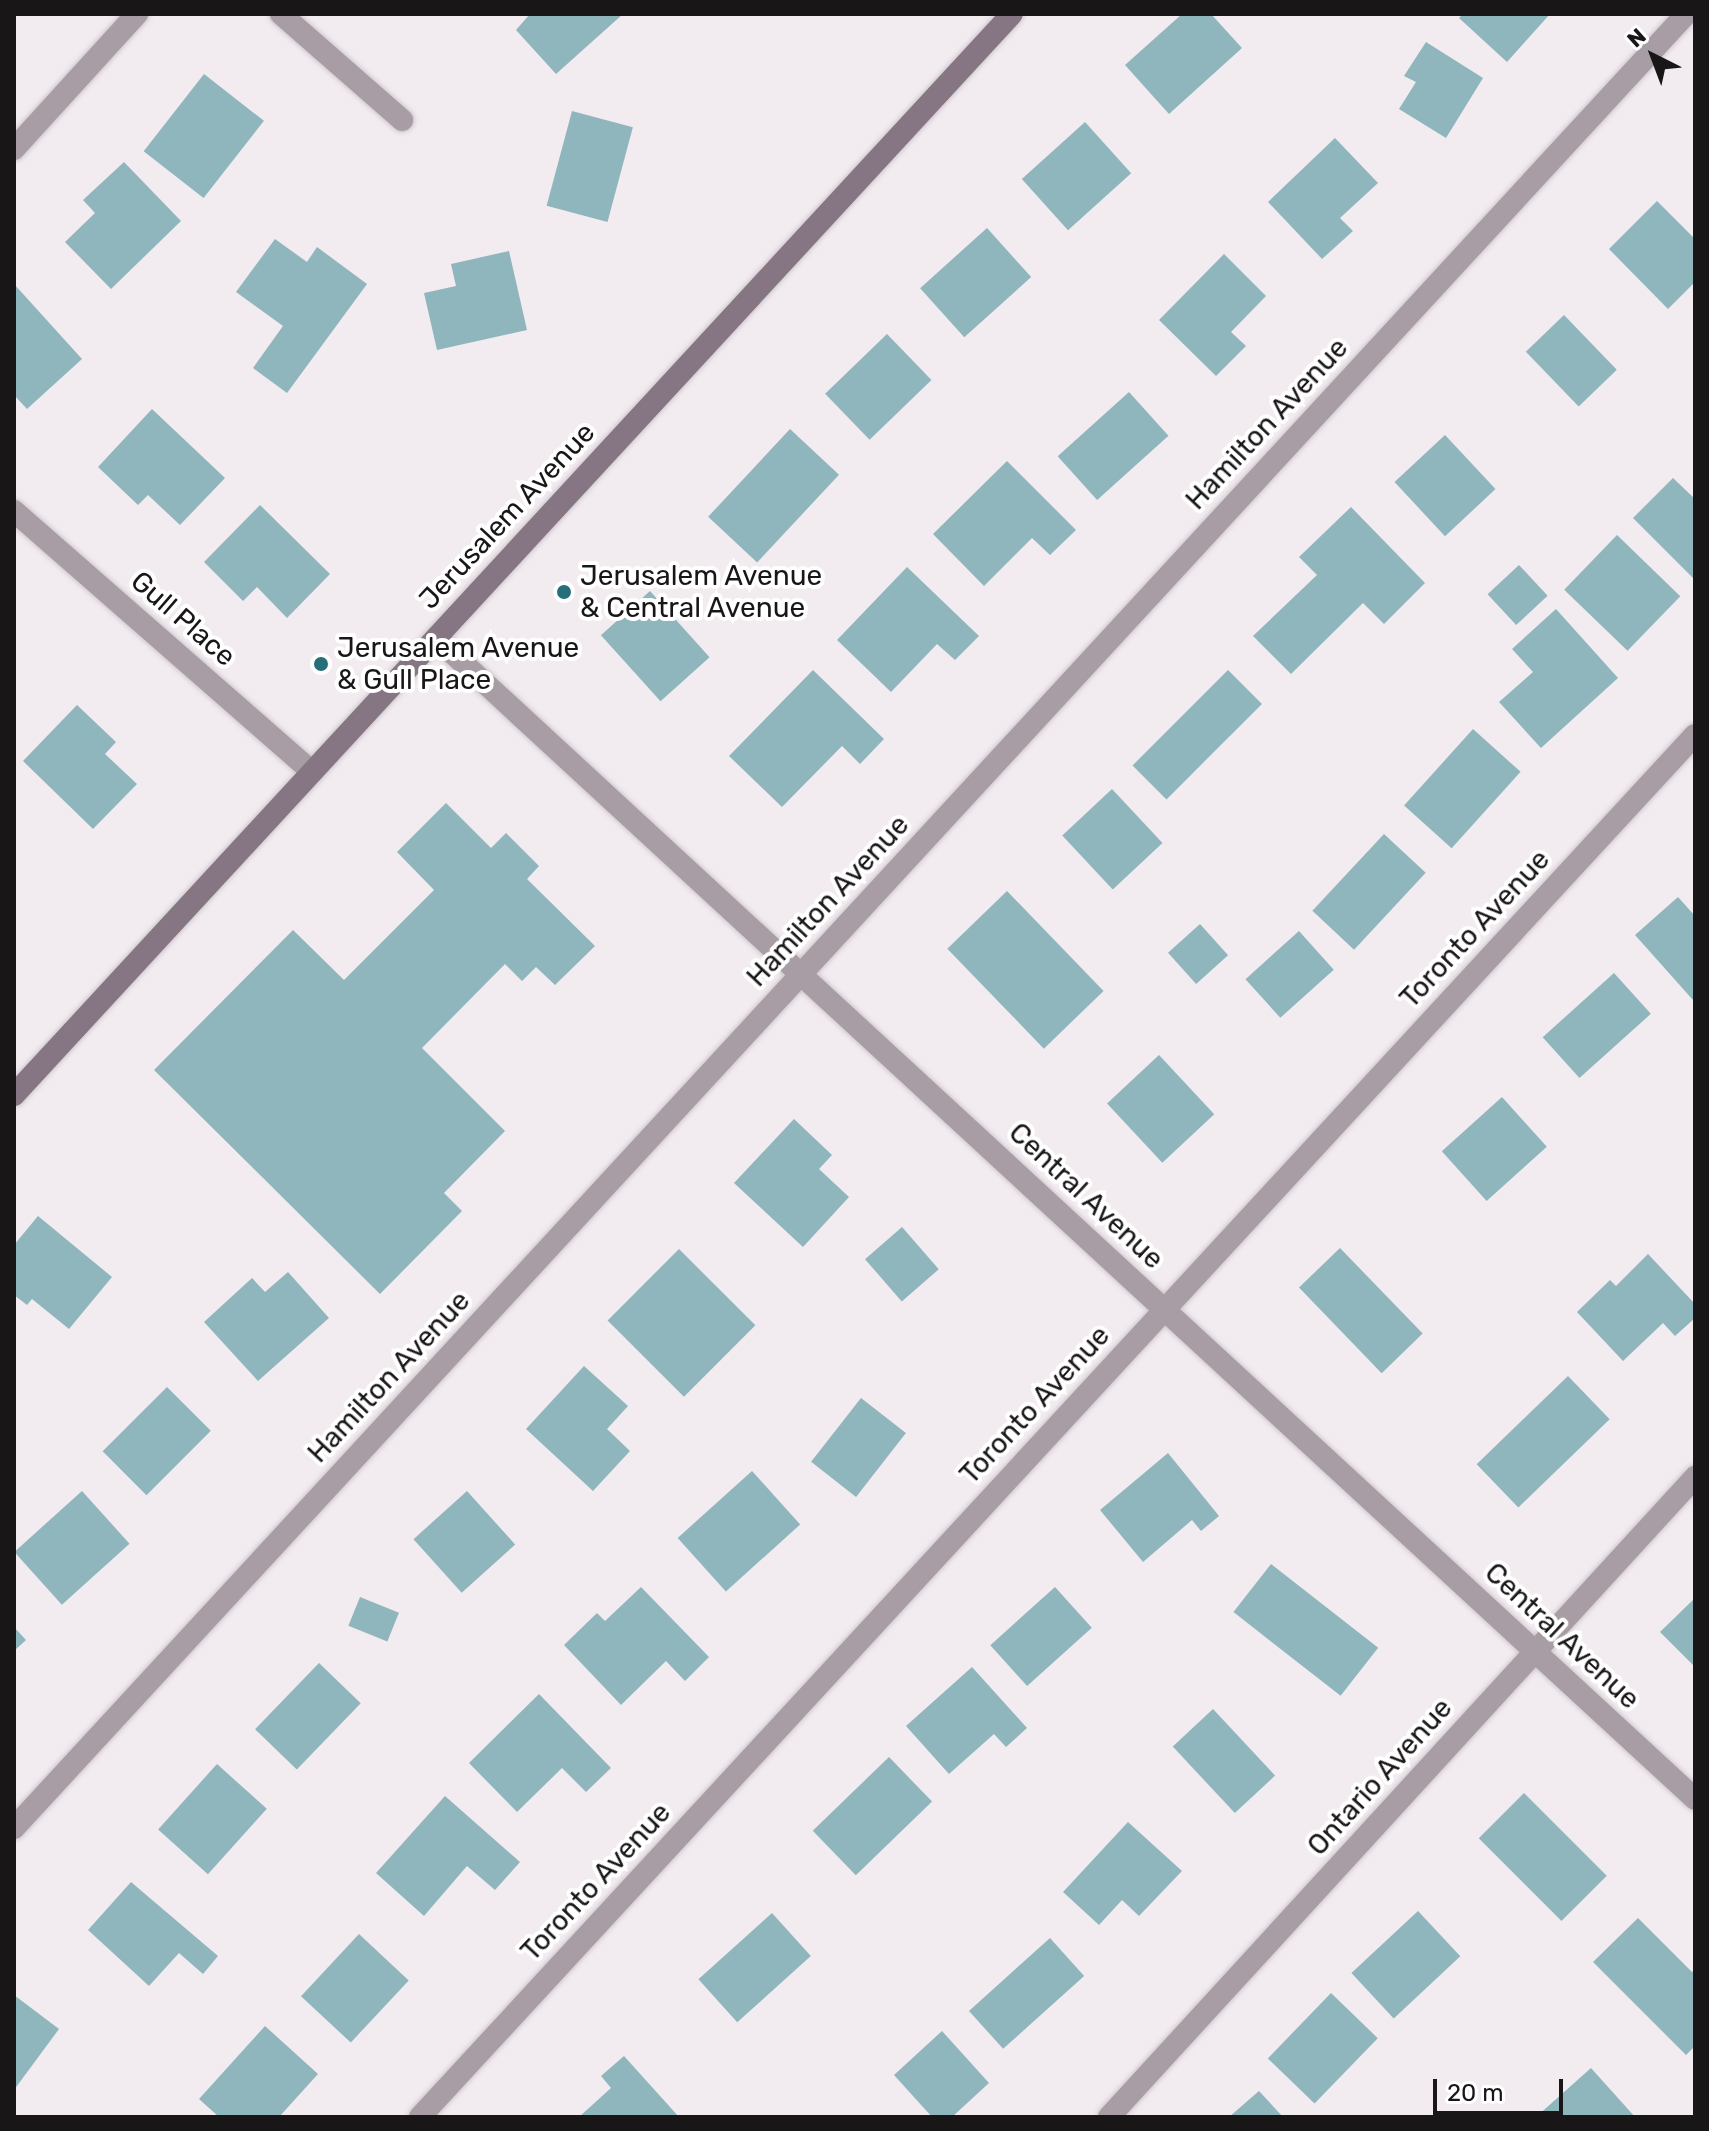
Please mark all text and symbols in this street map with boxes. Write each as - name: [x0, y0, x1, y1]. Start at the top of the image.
- north arrow: [1613, 16, 1693, 96]
- text: N: [1622, 22, 1652, 53]
- street label: Hamilton Avenue: [1179, 331, 1355, 517]
- street label: Jerusalem Avenue: [412, 416, 602, 616]
- place label: Jerusalem Avenue & Central Avenue: [580, 559, 823, 625]
- street label: Gull Place: [124, 564, 242, 674]
- marker: Jerusalem Avenue & Central Avenue: [555, 583, 573, 601]
- place label: Jerusalem Avenue & Gull Place: [337, 631, 580, 697]
- marker: Jerusalem Avenue & Gull Place: [312, 655, 330, 673]
- street label: Hamilton Avenue: [740, 808, 916, 994]
- street label: Toronto Avenue: [1393, 843, 1557, 1015]
- street label: Central Avenue: [1002, 1116, 1170, 1276]
- street label: Hamilton Avenue: [301, 1284, 477, 1470]
- street label: Toronto Avenue: [953, 1319, 1117, 1491]
- street label: Central Avenue: [1478, 1556, 1646, 1716]
- street label: Ontario Avenue: [1300, 1691, 1460, 1863]
- street label: Toronto Avenue: [514, 1796, 678, 1968]
- scale bar: [1437, 2063, 1567, 2113]
- text: 20 m: [1447, 2079, 1504, 2107]

